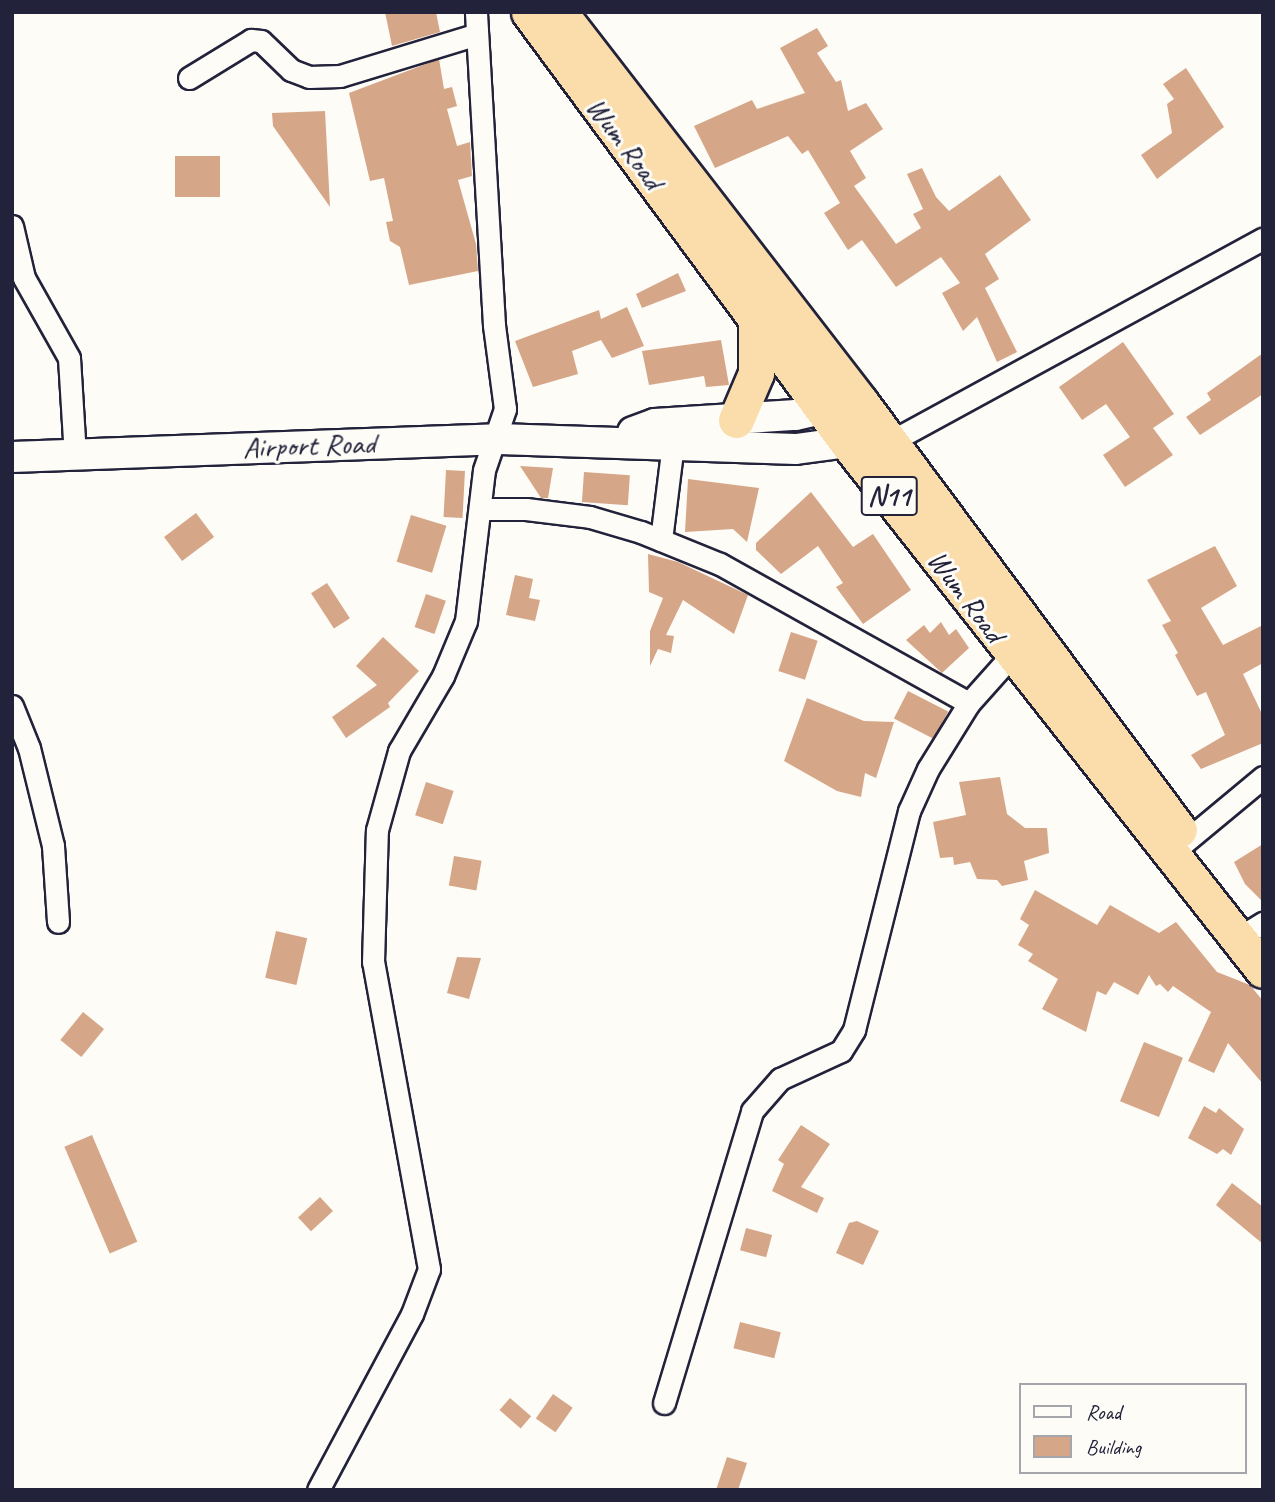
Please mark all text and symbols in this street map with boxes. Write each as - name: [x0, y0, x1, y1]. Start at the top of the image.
- street label: Wum Road: [578, 89, 672, 197]
- street label: Airport Road: [243, 425, 375, 465]
- road number: N11: [859, 472, 919, 520]
- street label: Wum Road: [919, 542, 1013, 650]
- legend: [1020, 1383, 1247, 1474]
- text: Road: [1086, 1399, 1121, 1425]
- text: Building: [1086, 1434, 1141, 1460]

